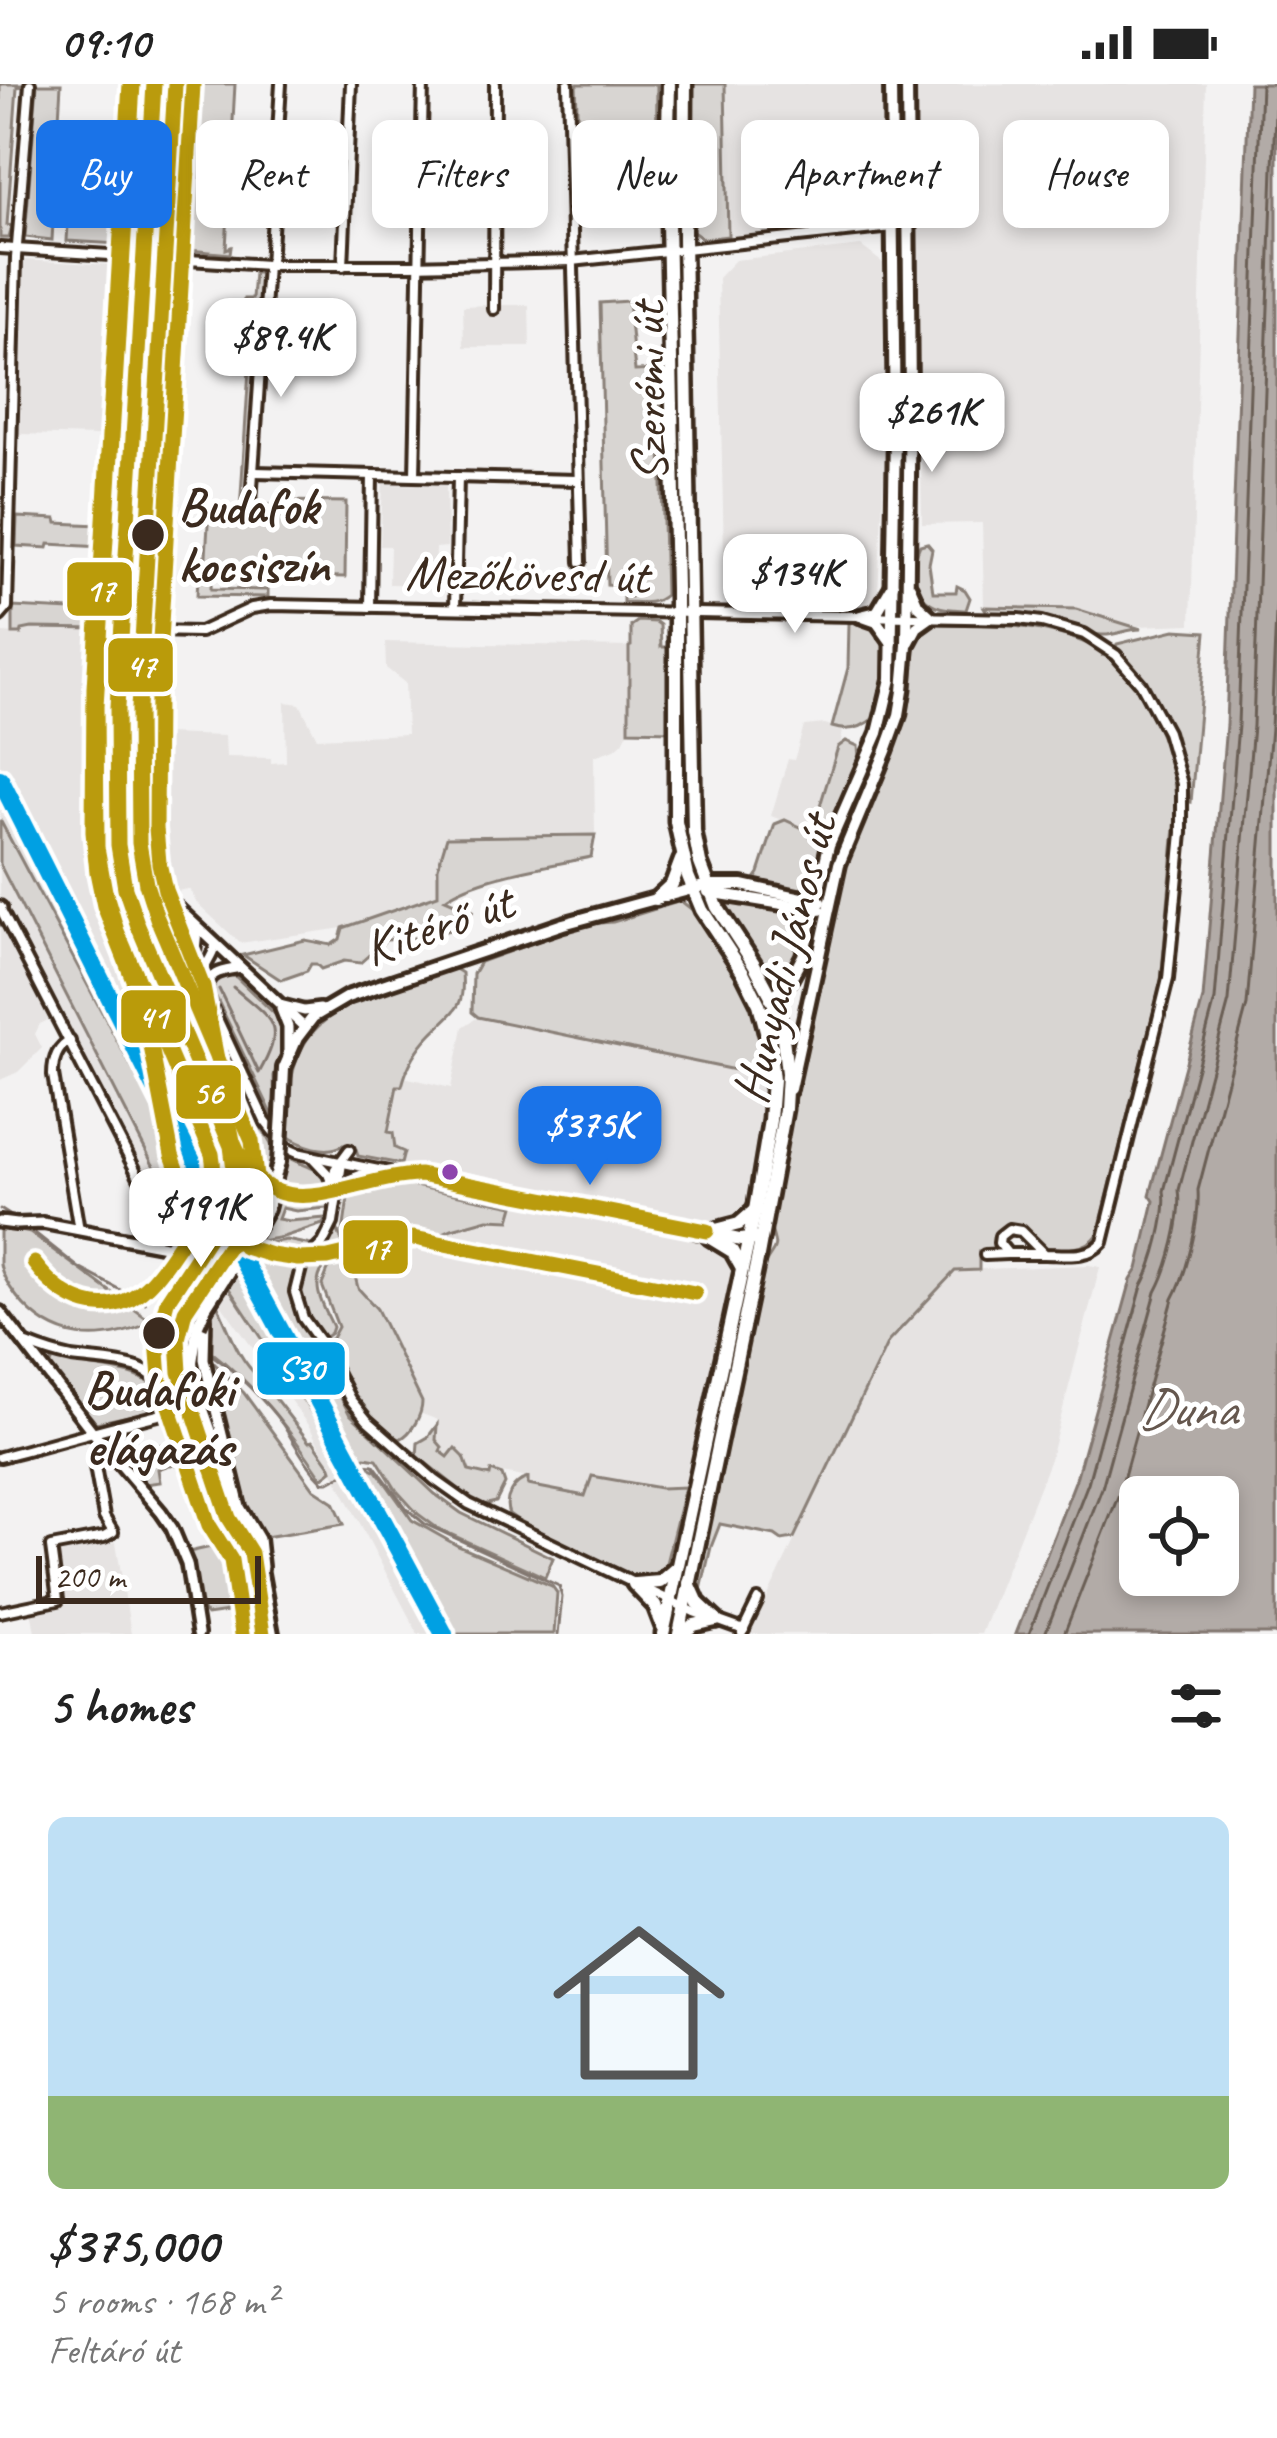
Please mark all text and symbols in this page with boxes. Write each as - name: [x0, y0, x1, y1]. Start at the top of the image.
- text: 09:10: [60, 14, 149, 71]
- chip: Buy: [36, 120, 172, 228]
- chip: Rent: [196, 120, 348, 228]
- chip: Filters: [372, 120, 548, 228]
- chip: New: [572, 120, 717, 228]
- chip: Apartment: [741, 120, 979, 228]
- chip: House: [1003, 120, 1169, 228]
- street label: Szerémi út: [614, 297, 682, 482]
- pin: $89.4K: [183, 298, 379, 400]
- text: $89.4K: [232, 312, 330, 361]
- pin: $261K: [848, 373, 1016, 475]
- text: $261K: [887, 387, 977, 436]
- place label: Budafok kocsiszín: [178, 474, 331, 597]
- marker: Budafok kocsiszín: [129, 516, 167, 554]
- pin: $134K: [711, 534, 879, 636]
- street label: Mezőkövesd út: [405, 540, 654, 608]
- text: $134K: [750, 548, 840, 597]
- line badge: 17: [65, 560, 134, 618]
- text: 17: [85, 569, 118, 611]
- line badge: 47: [106, 636, 175, 694]
- text: 47: [126, 645, 159, 687]
- street label: Hunyadi János út: [717, 803, 852, 1110]
- street label: Kitérő út: [355, 868, 526, 980]
- line badge: 41: [119, 988, 188, 1045]
- text: 41: [138, 996, 171, 1038]
- line badge: 56: [174, 1063, 243, 1121]
- text: 56: [193, 1072, 225, 1114]
- pin: $375K: [506, 1086, 674, 1188]
- text: $375K: [545, 1100, 635, 1149]
- unlabelled marker: [439, 1161, 461, 1183]
- pin: $191K: [117, 1168, 285, 1270]
- text: $191K: [156, 1182, 246, 1231]
- line badge: 17: [341, 1218, 410, 1276]
- text: 17: [360, 1227, 393, 1269]
- marker: Budafoki elágazás: [140, 1314, 178, 1352]
- line badge: S30: [255, 1340, 347, 1397]
- text: S30: [278, 1348, 327, 1390]
- place label: Budafoki elágazás: [84, 1357, 240, 1480]
- water label: Duna: [1138, 1374, 1240, 1442]
- map controls: [1119, 1476, 1239, 1596]
- button: locate: [1119, 1476, 1239, 1596]
- scale bar: [36, 1550, 261, 1603]
- text: 200 m: [54, 1556, 125, 1598]
- icon: filters: [1163, 1673, 1229, 1739]
- text: 5 homes: [48, 1674, 191, 1738]
- icon: home: [531, 1895, 747, 2111]
- text: $375,000: [48, 2213, 218, 2277]
- text: 5 rooms · 168 m²: [48, 2277, 276, 2326]
- text: Feltáró út: [48, 2326, 179, 2375]

